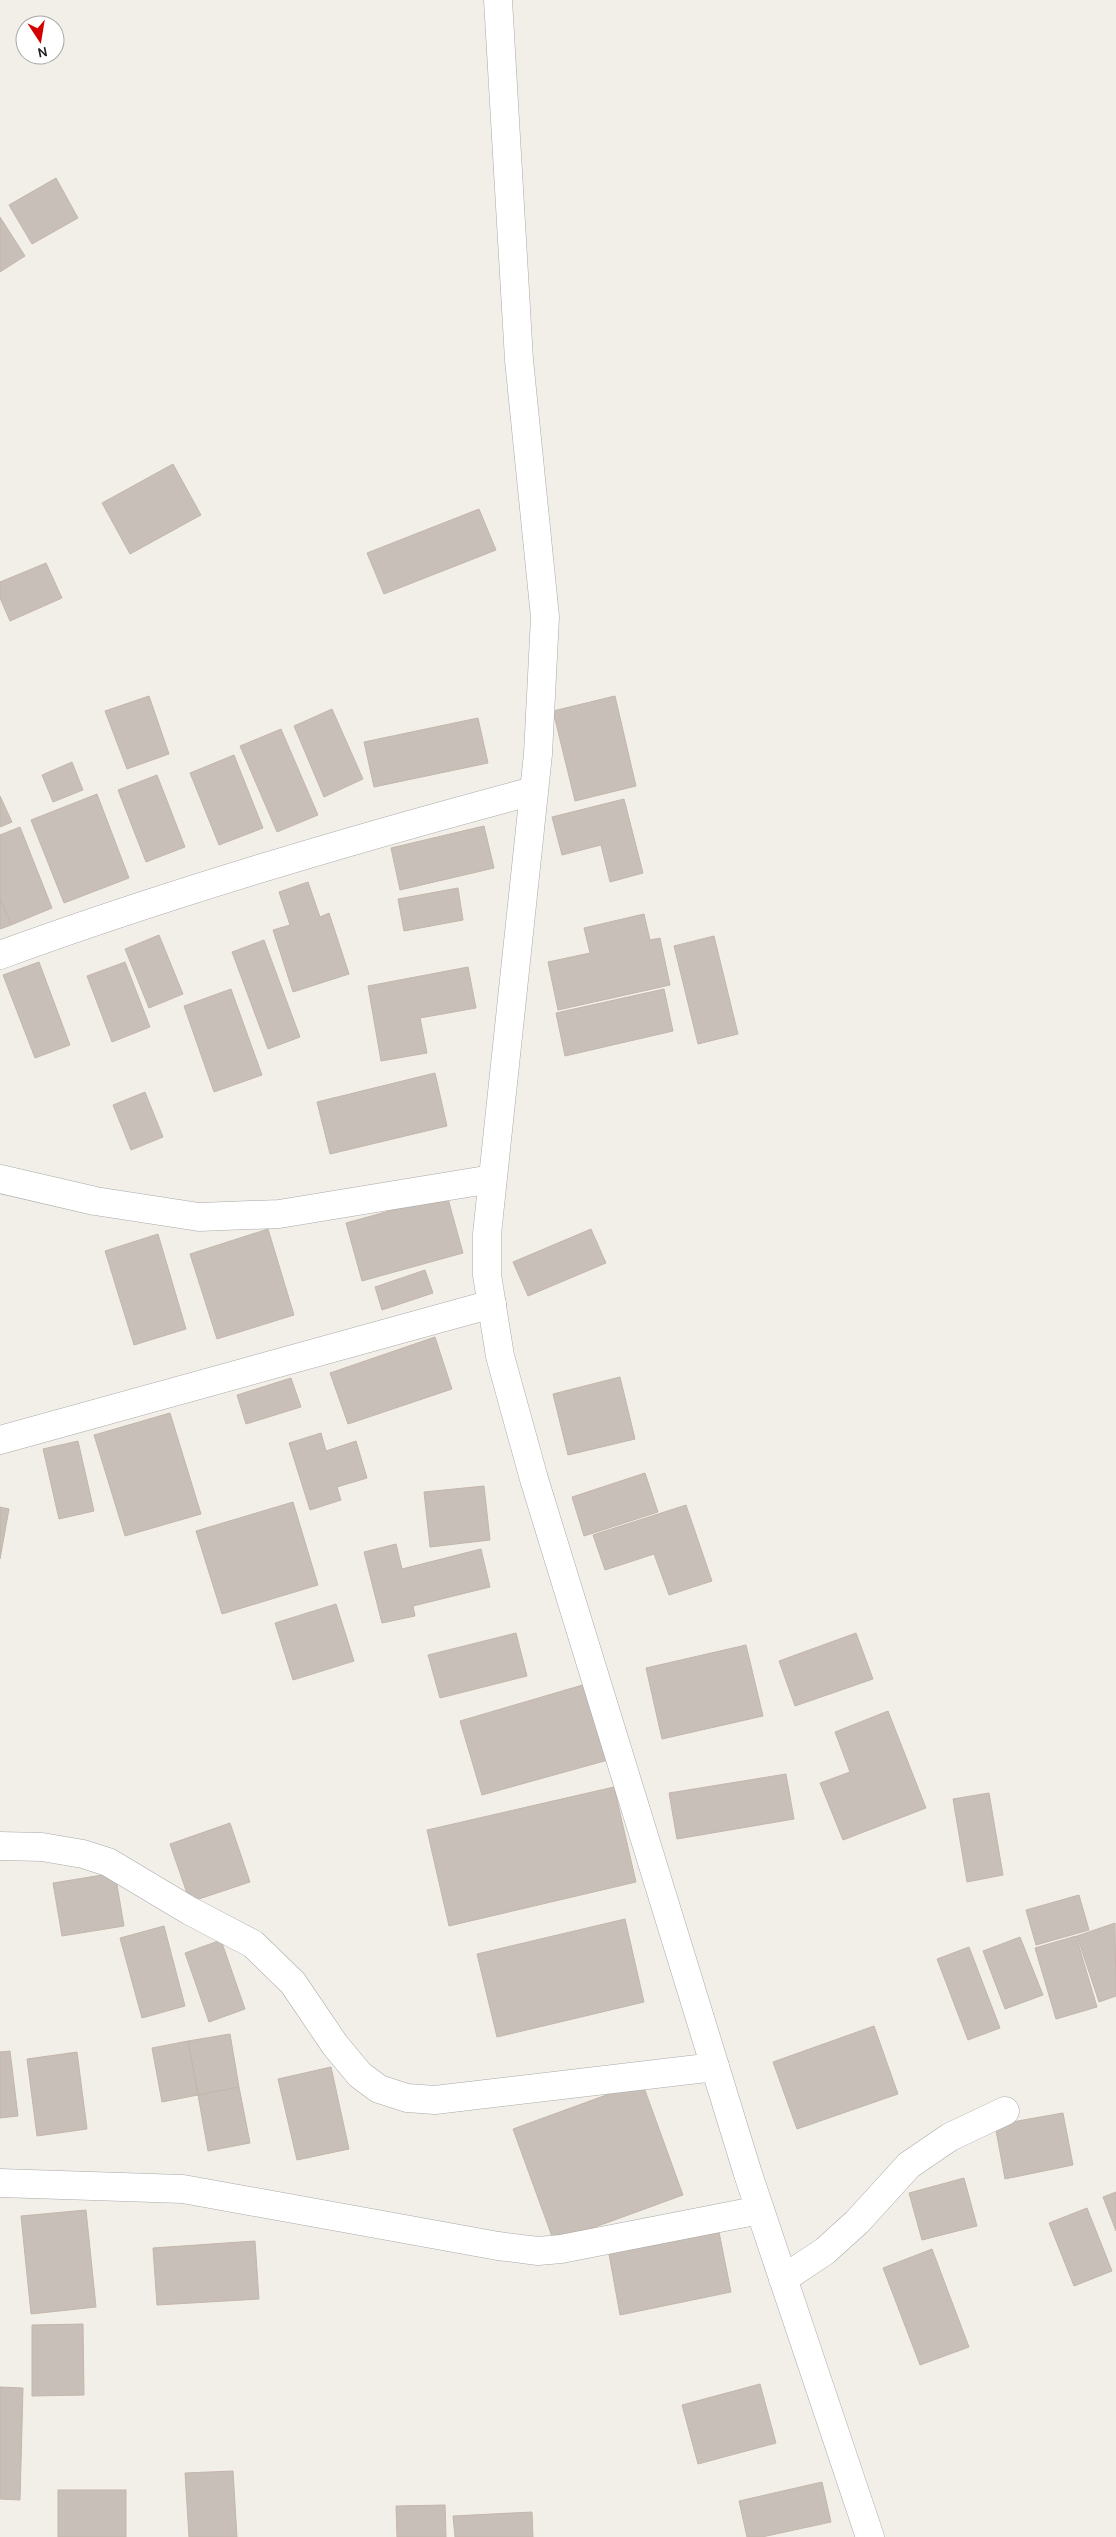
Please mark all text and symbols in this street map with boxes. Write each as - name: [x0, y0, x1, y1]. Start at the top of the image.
- north arrow: [15, 15, 65, 65]
- text: N: [36, 43, 49, 62]

